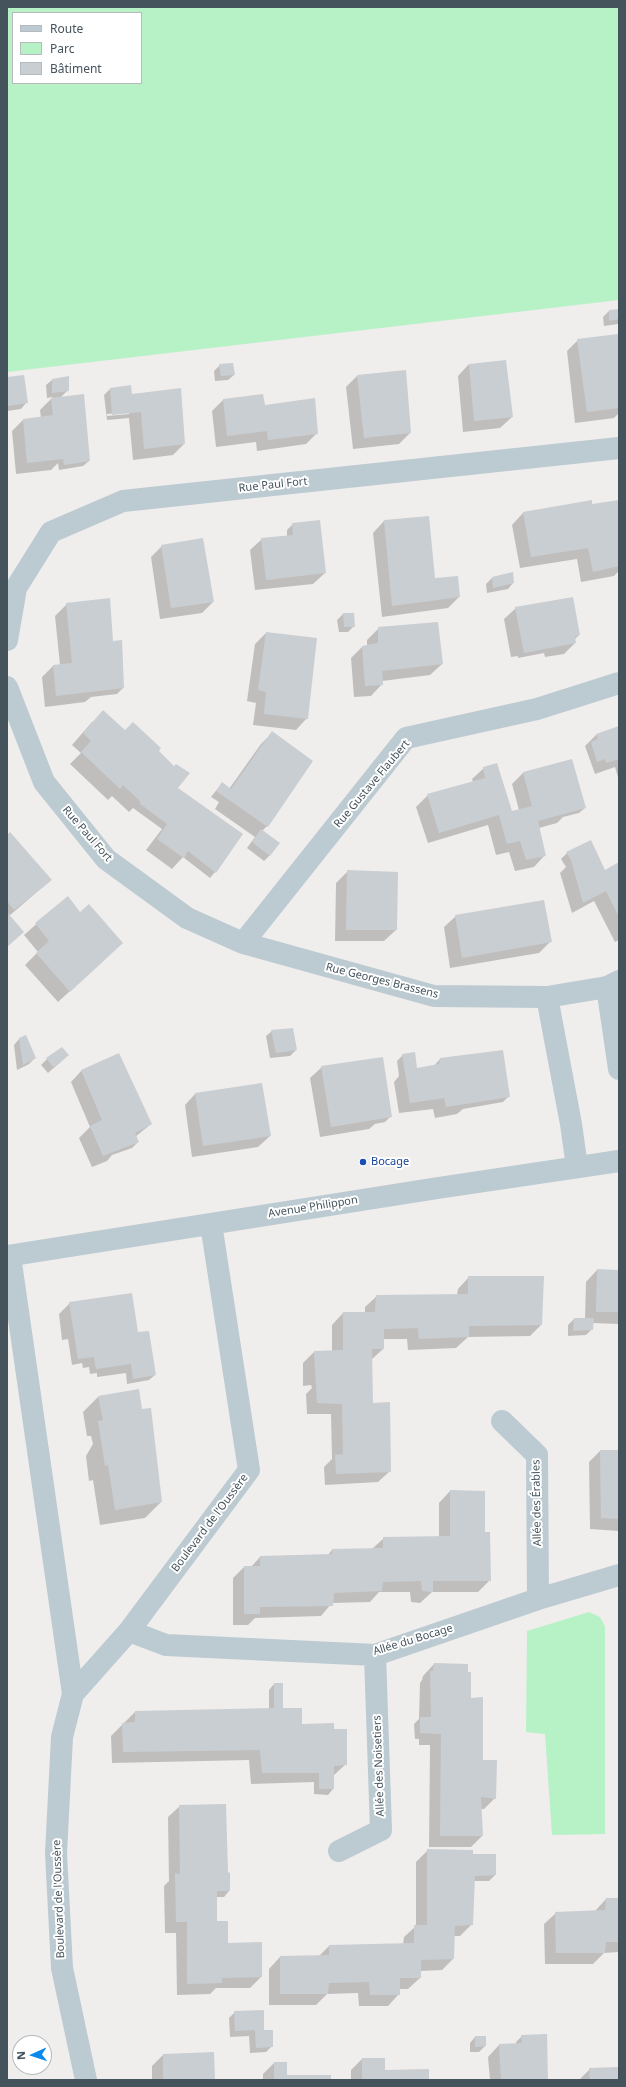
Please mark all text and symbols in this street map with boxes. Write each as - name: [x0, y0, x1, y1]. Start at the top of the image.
- legend: [12, 12, 142, 84]
- text: Route: [50, 20, 83, 37]
- text: Parc: [50, 40, 74, 57]
- text: Bâtiment: [50, 60, 102, 77]
- street label: Rue Paul Fort: [238, 475, 308, 495]
- street label: Rue Gustave Flaubert: [331, 737, 413, 831]
- street label: Rue Paul Fort: [59, 804, 115, 864]
- street label: Rue Georges Brassens: [324, 961, 440, 1001]
- place label: Bocage: [371, 1155, 409, 1169]
- marker: Bocage: [358, 1157, 368, 1167]
- street label: Avenue Philippon: [267, 1193, 359, 1221]
- street label: Allée des Érables: [530, 1460, 544, 1546]
- street label: Boulevard de l'Oussère: [169, 1472, 251, 1574]
- street label: Allée du Bocage: [372, 1622, 454, 1658]
- street label: Allée des Noisetiers: [371, 1715, 387, 1817]
- street label: Boulevard de l'Oussère: [50, 1839, 68, 1959]
- north arrow: [12, 2035, 52, 2075]
- text: N: [13, 2051, 28, 2060]

